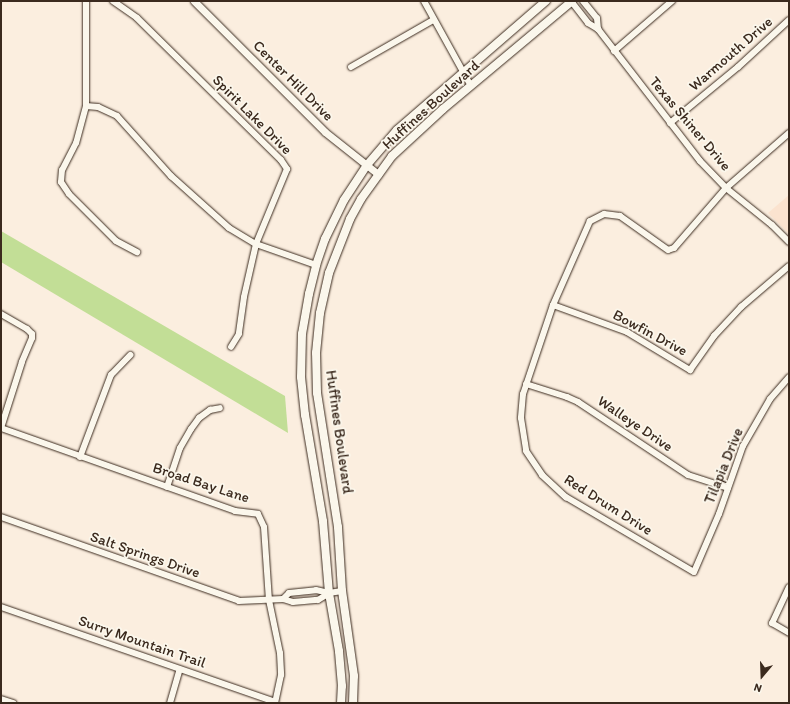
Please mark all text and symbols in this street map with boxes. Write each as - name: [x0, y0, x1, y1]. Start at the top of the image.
- street label: Warmouth Drive: [685, 13, 777, 95]
- street label: Center Hill Drive: [249, 37, 337, 125]
- street label: Huffines Boulevard: [378, 56, 484, 154]
- street label: Spirit Lake Drive: [208, 71, 296, 159]
- street label: Texas Shiner Drive: [645, 73, 735, 175]
- street label: Bowfin Drive: [609, 306, 691, 360]
- street label: Huffines Boulevard: [321, 369, 357, 495]
- street label: Walleye Drive: [594, 392, 676, 456]
- street label: Tilapia Drive: [701, 426, 747, 506]
- street label: Broad Bay Lane: [150, 459, 252, 507]
- street label: Red Drum Drive: [560, 471, 656, 539]
- street label: Salt Springs Drive: [88, 528, 202, 582]
- street label: Surry Mountain Trail: [76, 612, 208, 672]
- north arrow: [742, 656, 782, 696]
- text: N: [752, 680, 764, 695]

